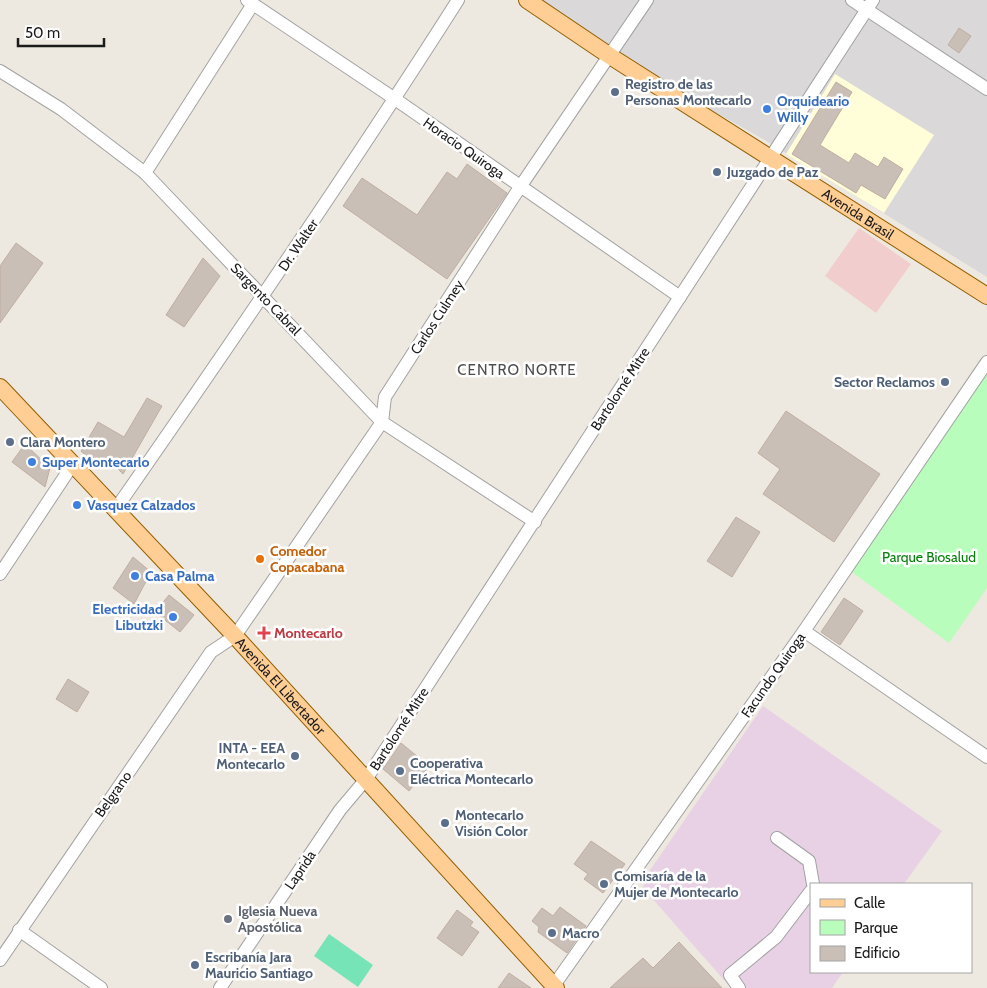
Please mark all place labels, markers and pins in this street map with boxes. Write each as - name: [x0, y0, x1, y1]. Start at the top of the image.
- place label: Registro de las Personas Montecarlo: [625, 75, 751, 109]
- marker: Registro de las Personas Montecarlo: [609, 86, 621, 98]
- place label: Orquideario Willy: [777, 92, 849, 126]
- marker: Orquideario Willy: [761, 103, 773, 115]
- place label: Juzgado de Paz: [726, 163, 819, 181]
- marker: Juzgado de Paz: [711, 166, 723, 178]
- place label: Sector Reclamos: [834, 373, 935, 391]
- marker: Sector Reclamos: [939, 376, 951, 388]
- place label: Clara Montero: [20, 433, 105, 451]
- marker: Clara Montero: [4, 436, 16, 448]
- place label: Super Montecarlo: [42, 453, 149, 471]
- marker: Super Montecarlo: [26, 456, 38, 468]
- place label: Vasquez Calzados: [87, 496, 195, 514]
- marker: Vasquez Calzados: [71, 499, 83, 511]
- place label: Comedor Copacabana: [270, 542, 344, 576]
- marker: Comedor Copacabana: [254, 553, 266, 565]
- place label: Casa Palma: [145, 567, 215, 585]
- marker: Casa Palma: [129, 570, 141, 582]
- place label: Electricidad Libutzki: [92, 600, 163, 634]
- marker: Electricidad Libutzki: [167, 611, 179, 623]
- place label: Montecarlo: [274, 624, 343, 642]
- marker: Montecarlo: [258, 627, 270, 639]
- place label: INTA - EEA Montecarlo: [216, 739, 285, 773]
- marker: INTA - EEA Montecarlo: [289, 750, 301, 762]
- place label: Cooperativa Eléctrica Montecarlo: [410, 754, 533, 788]
- marker: Cooperativa Eléctrica Montecarlo: [394, 765, 406, 777]
- place label: Montecarlo Visión Color: [455, 806, 528, 840]
- marker: Montecarlo Visión Color: [439, 817, 451, 829]
- place label: Comisaría de la Mujer de Montecarlo: [614, 867, 739, 901]
- marker: Comisaría de la Mujer de Montecarlo: [598, 878, 610, 890]
- place label: Iglesia Nueva Apostólica: [238, 902, 317, 936]
- marker: Iglesia Nueva Apostólica: [222, 913, 234, 925]
- place label: Macro: [562, 924, 599, 942]
- marker: Macro: [546, 927, 558, 939]
- place label: Escribanía Jara Mauricio Santiago: [205, 948, 313, 982]
- marker: Escribanía Jara Mauricio Santiago: [189, 959, 201, 971]

